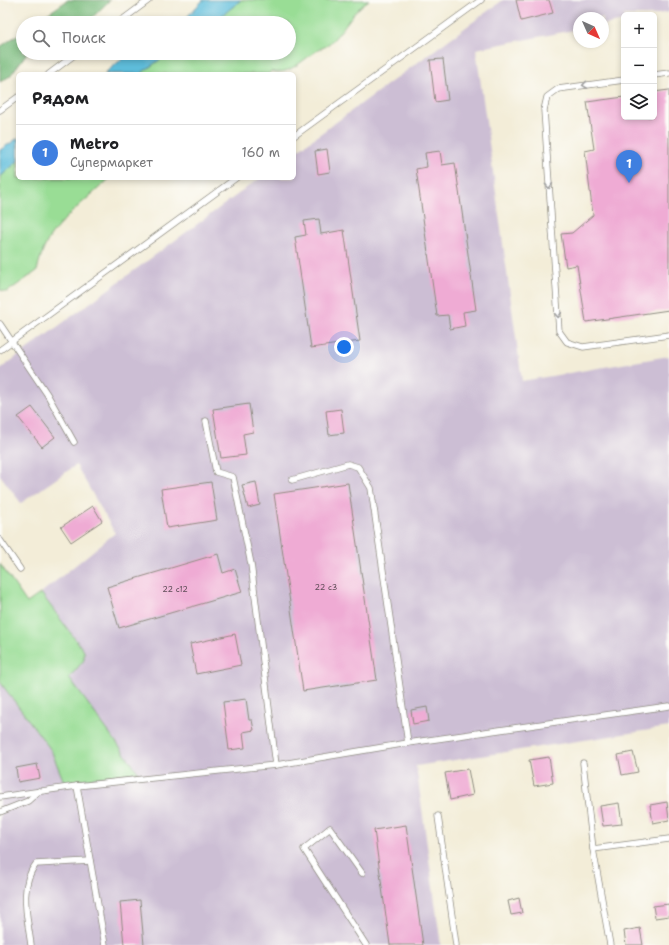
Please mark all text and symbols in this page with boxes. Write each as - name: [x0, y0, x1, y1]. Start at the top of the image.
- north arrow: [573, 12, 609, 48]
- map controls: [621, 12, 657, 120]
- button: +: [621, 12, 657, 48]
- search box: [16, 16, 296, 60]
- icon: search: [30, 27, 52, 49]
- text: Поиск: [62, 28, 106, 48]
- button: −: [621, 48, 657, 84]
- one-way arrow: [582, 80, 588, 89]
- button: layers: [621, 84, 657, 120]
- text: Рядом: [32, 87, 89, 109]
- text: Metro: [70, 134, 119, 154]
- text: 1: [42, 144, 48, 161]
- text: 160 m: [242, 144, 280, 161]
- pin: 1: [616, 150, 642, 183]
- text: Супермаркет: [70, 154, 153, 171]
- one-way arrow: [544, 183, 553, 189]
- one-way arrow: [554, 312, 563, 318]
- your location: [334, 337, 354, 357]
- house number: 22 с3: [315, 582, 337, 593]
- house number: 22 с12: [162, 584, 188, 595]

